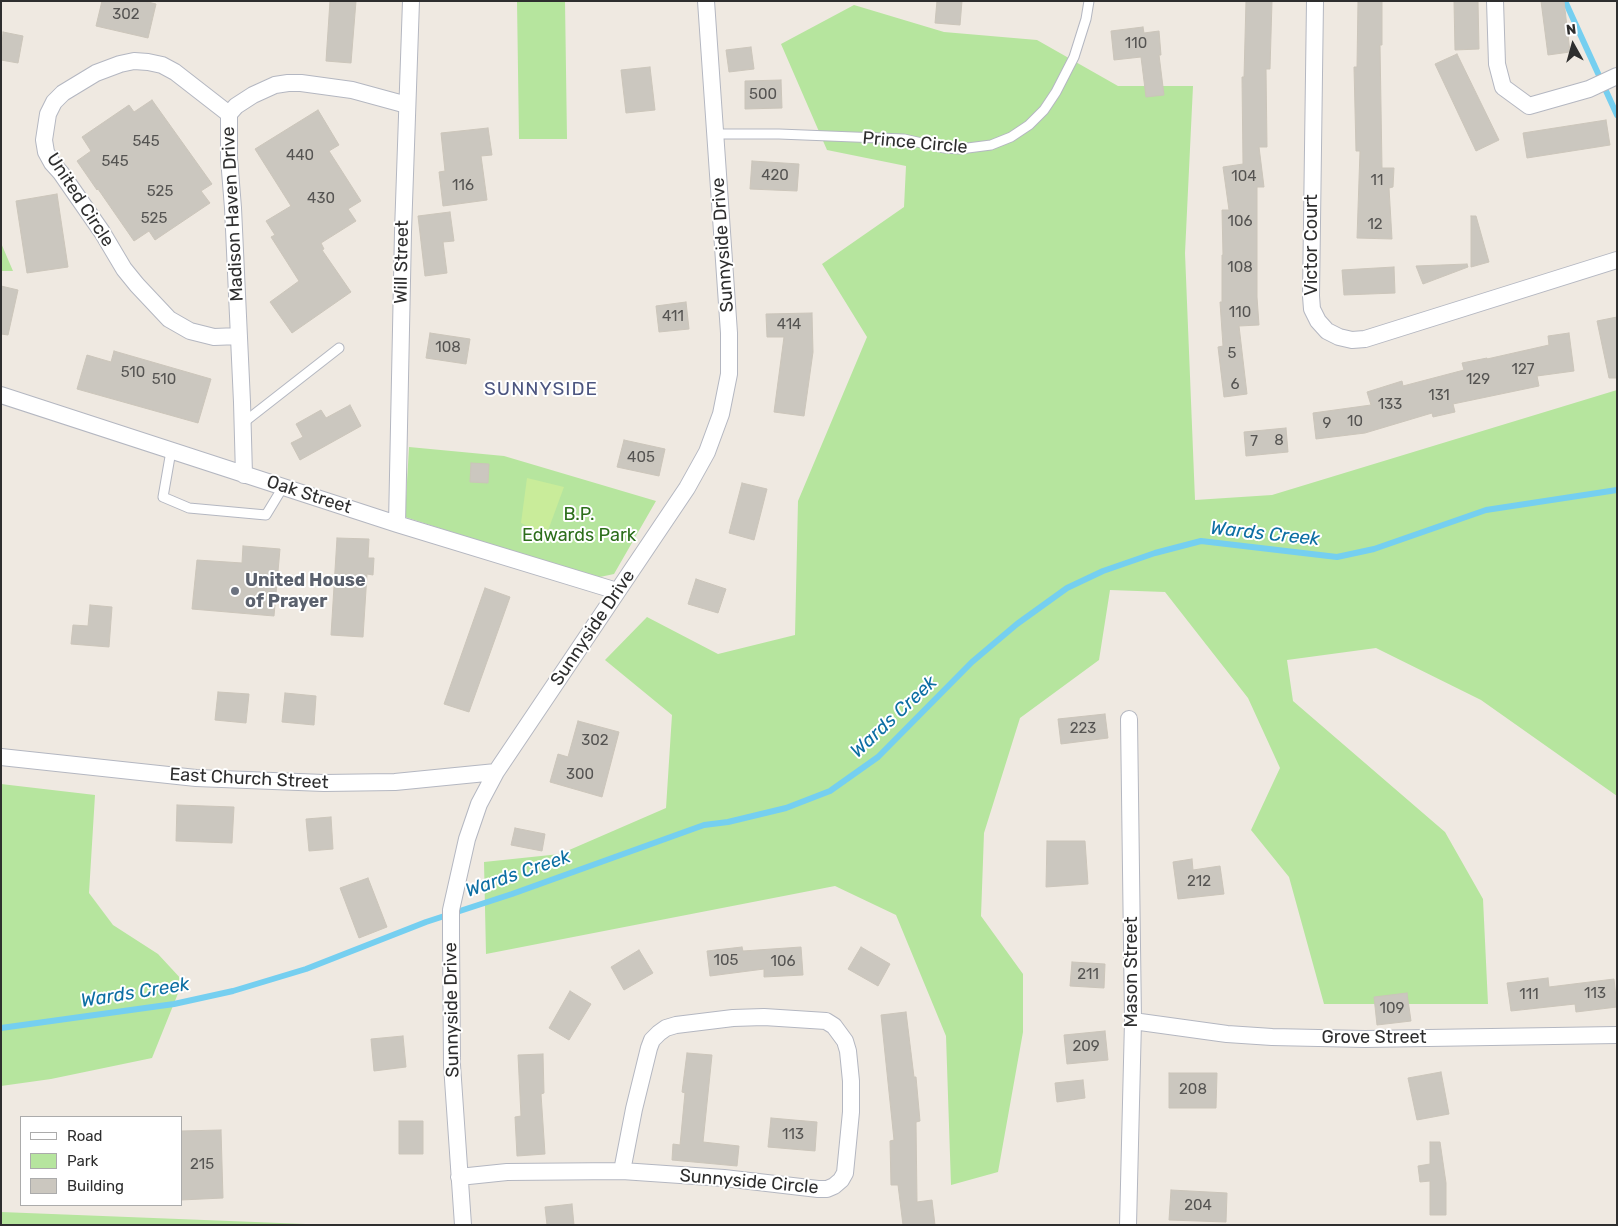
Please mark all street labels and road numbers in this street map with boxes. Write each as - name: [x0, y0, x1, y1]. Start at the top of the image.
- street label: Madison Haven Drive: [218, 126, 248, 302]
- street label: Prince Circle: [862, 128, 968, 158]
- street label: United Circle: [42, 149, 118, 251]
- street label: Sunnyside Drive: [708, 177, 738, 313]
- street label: Victor Court: [1301, 194, 1323, 296]
- street label: Will Street: [390, 220, 414, 304]
- street label: Oak Street: [264, 471, 354, 519]
- street label: Sunnyside Drive: [546, 566, 640, 690]
- street label: East Church Street: [169, 764, 329, 794]
- street label: Mason Street: [1121, 916, 1143, 1028]
- street label: Sunnyside Drive: [440, 942, 464, 1078]
- street label: Grove Street: [1321, 1027, 1427, 1049]
- street label: Sunnyside Circle: [679, 1165, 819, 1199]

